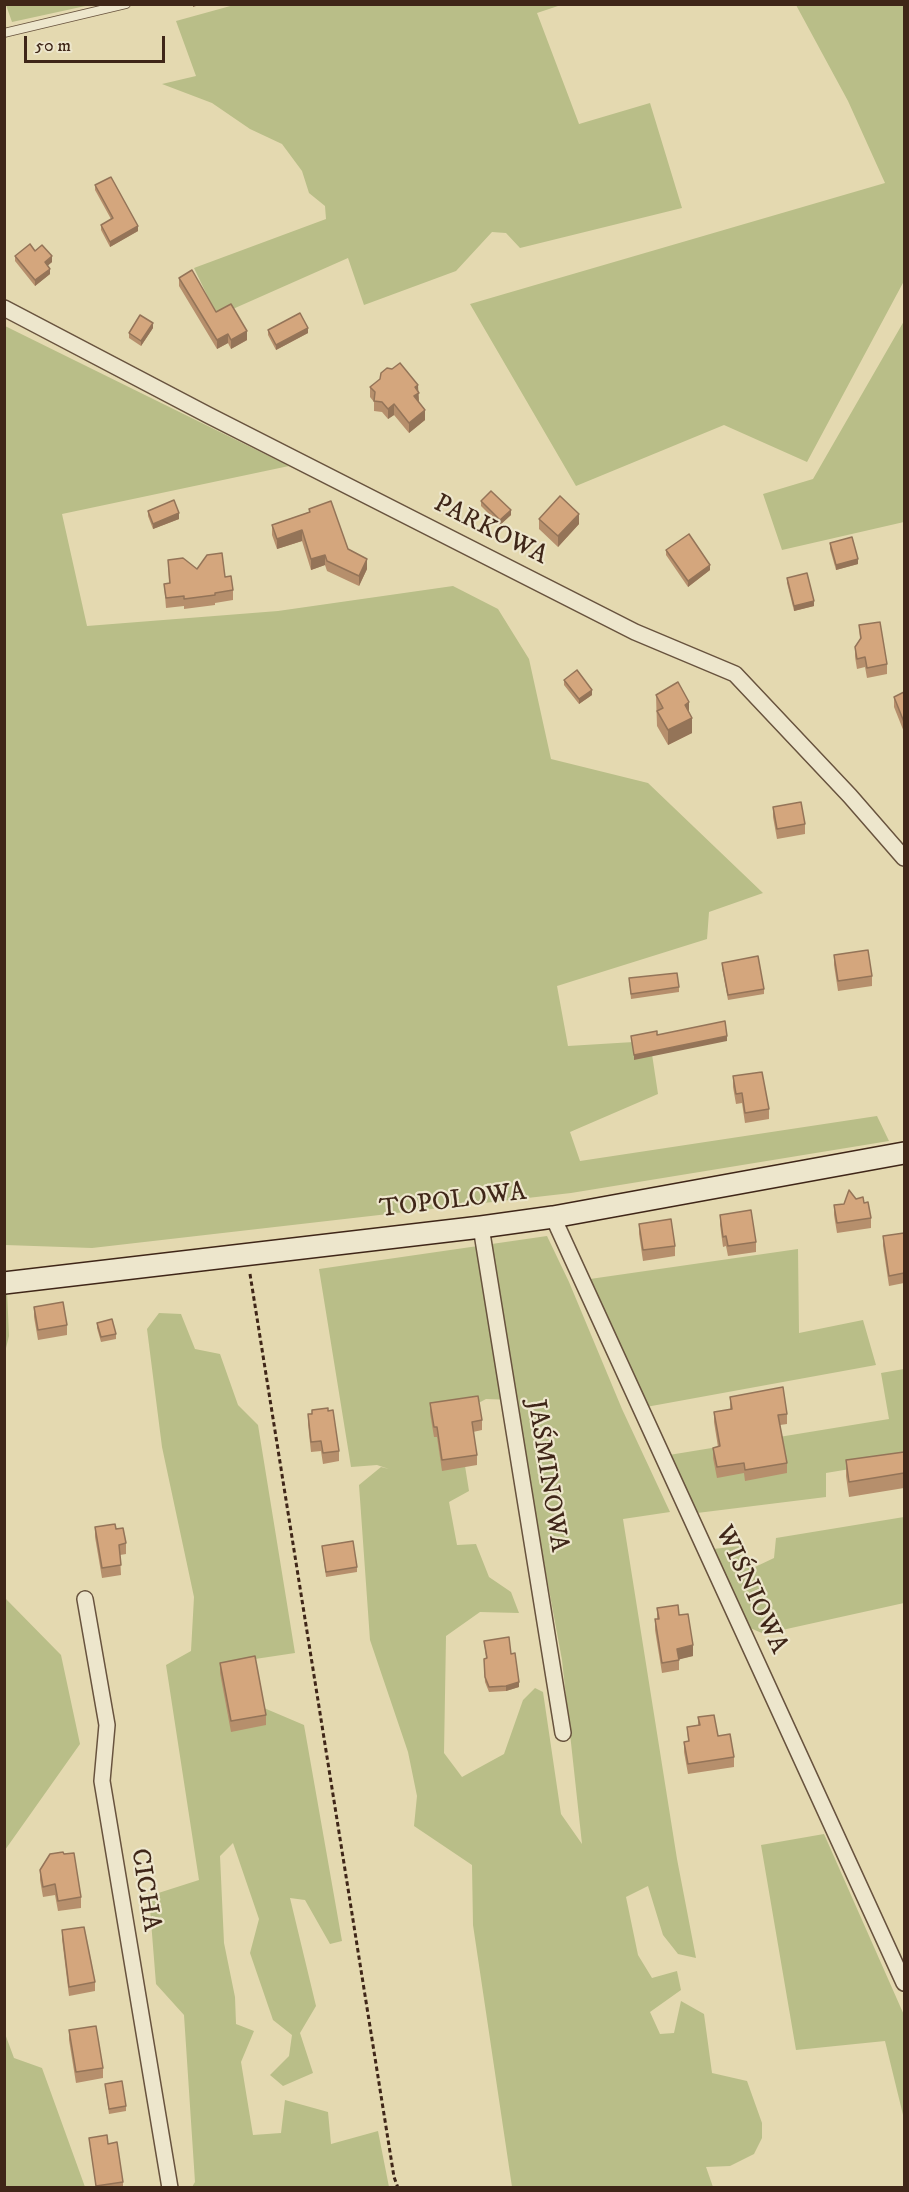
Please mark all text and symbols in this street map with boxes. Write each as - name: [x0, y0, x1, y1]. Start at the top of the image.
- scale bar: [27, 24, 168, 62]
- text: 50 m: [35, 35, 71, 57]
- street label: PARKOWA: [428, 489, 552, 573]
- street label: TOPOLOWA: [378, 1178, 528, 1226]
- street label: JAŚMINOWA: [519, 1398, 573, 1554]
- street label: WIŚNIOWA: [707, 1521, 793, 1659]
- street label: CICHA: [122, 1846, 166, 1934]

